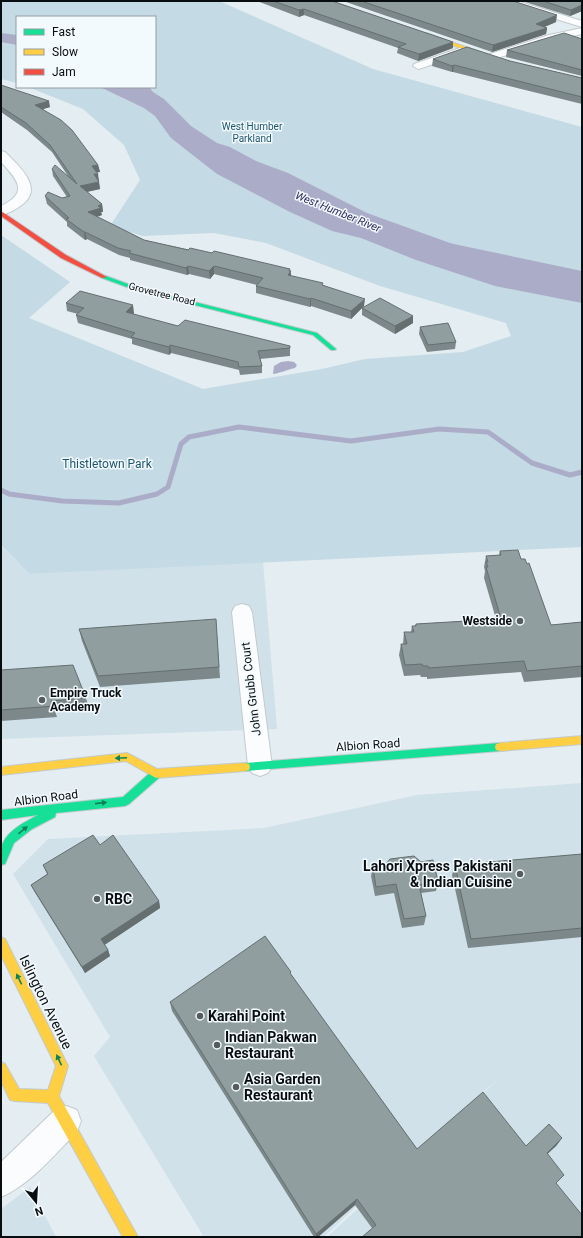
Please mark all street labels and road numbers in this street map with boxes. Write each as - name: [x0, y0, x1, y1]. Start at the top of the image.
- street label: Grovetree Road: [127, 280, 197, 308]
- street label: John Grubb Court: [238, 641, 264, 737]
- street label: Albion Road: [335, 736, 401, 754]
- street label: Albion Road: [13, 787, 79, 809]
- street label: Islington Avenue: [16, 952, 76, 1052]

